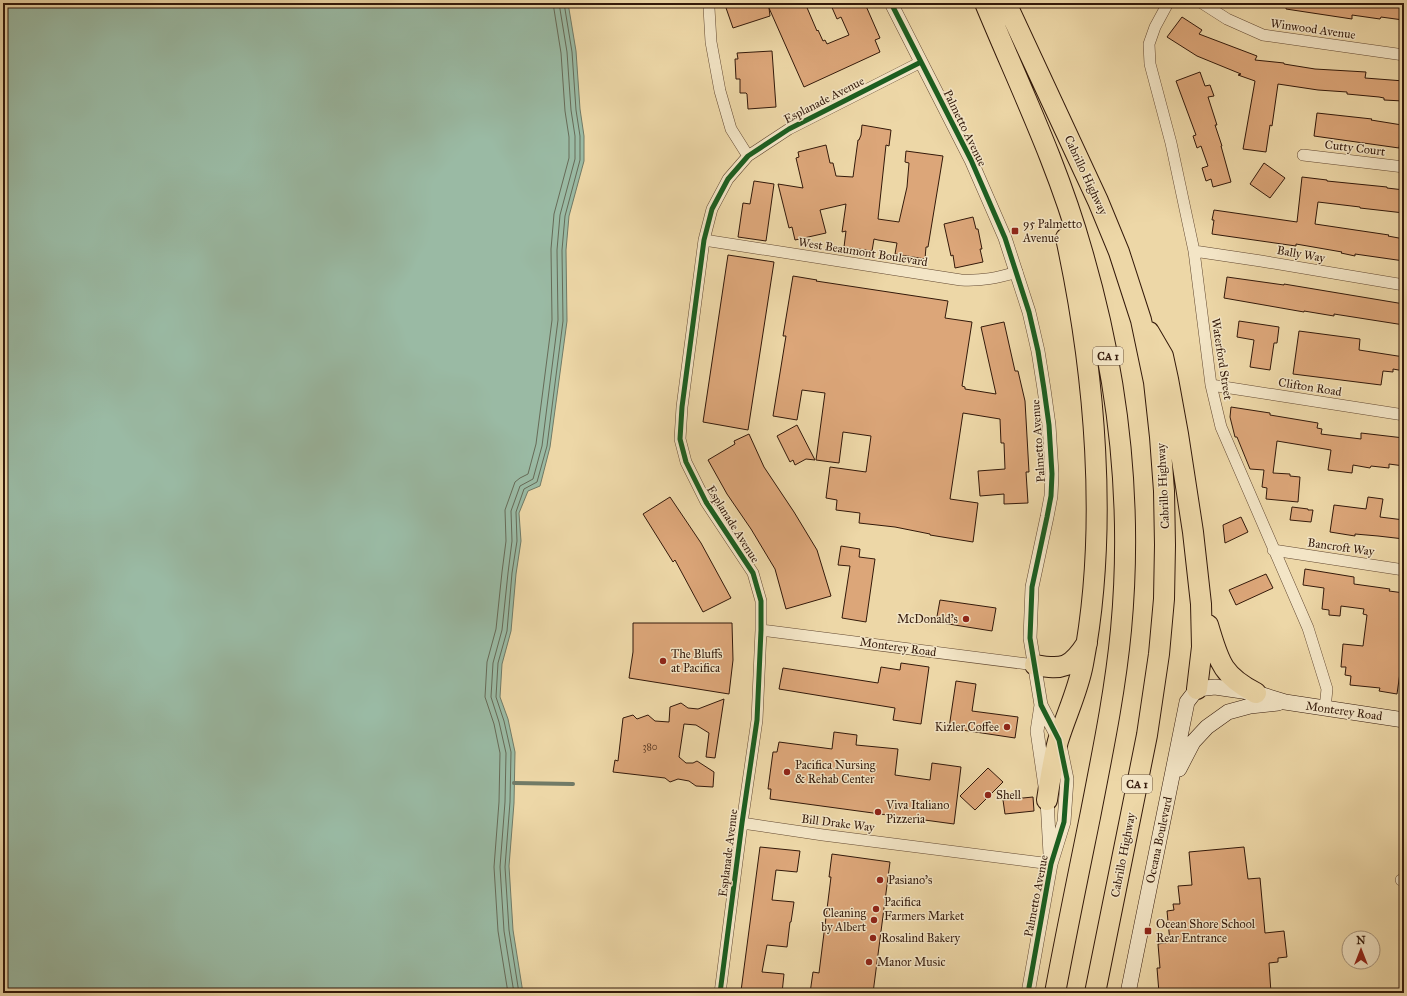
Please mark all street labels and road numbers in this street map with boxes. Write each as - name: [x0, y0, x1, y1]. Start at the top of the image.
- street label: Winwood Avenue: [1270, 16, 1356, 42]
- street label: Esplanade Avenue: [781, 74, 867, 126]
- street label: Palmetto Avenue: [940, 88, 990, 168]
- street label: Cabrillo Highway: [1061, 133, 1111, 218]
- street label: Cutty Court: [1324, 137, 1387, 159]
- street label: West Beaumont Boulevard: [797, 235, 929, 269]
- street label: Bally Way: [1276, 243, 1327, 265]
- street label: Waterford Street: [1209, 317, 1235, 402]
- road number: CA 1: [1093, 347, 1123, 365]
- street label: Clifton Road: [1277, 375, 1343, 399]
- street label: Palmetto Avenue: [1028, 399, 1048, 483]
- street label: Cabrillo Highway: [1154, 442, 1173, 529]
- street label: Esplanade Avenue: [704, 483, 762, 565]
- street label: Bancroft Way: [1307, 535, 1376, 559]
- street label: Monterey Road: [859, 635, 937, 659]
- street label: Monterey Road: [1305, 699, 1383, 723]
- road number: CA 1: [1122, 775, 1152, 793]
- street label: Oceana Boulevard: [1143, 795, 1175, 885]
- street label: Esplanade Avenue: [716, 808, 740, 898]
- street label: Cabrillo Highway: [1108, 811, 1139, 899]
- street label: Bill Drake Way: [801, 812, 876, 834]
- street label: Palmetto Avenue: [1021, 854, 1051, 938]

